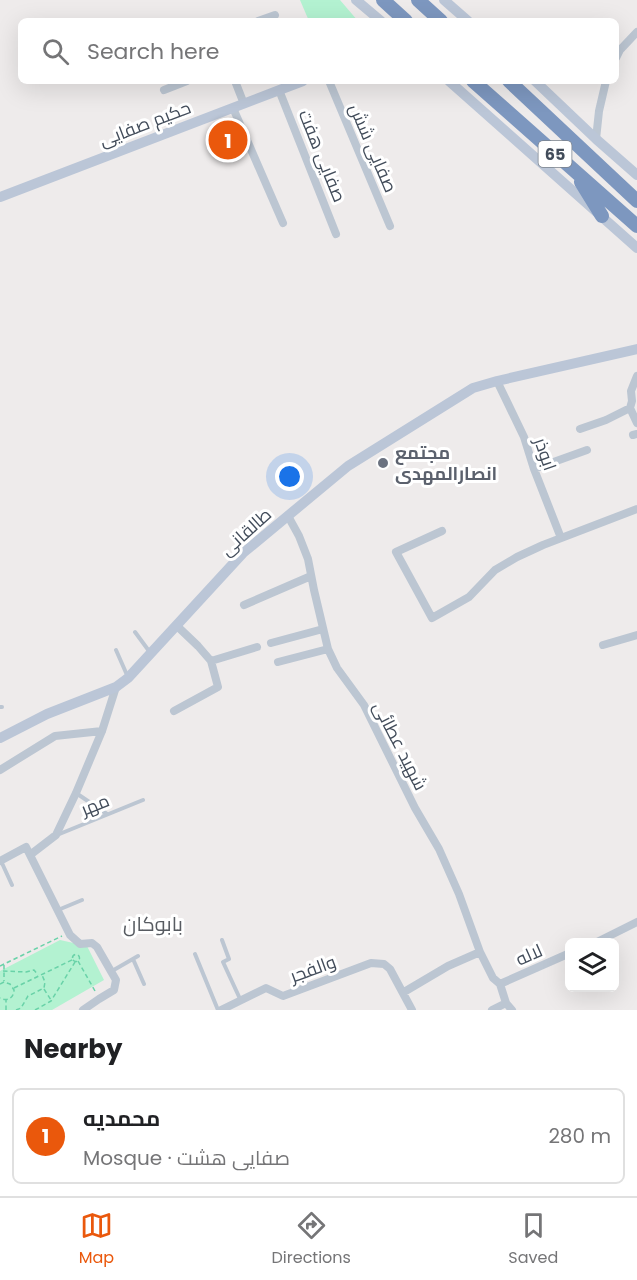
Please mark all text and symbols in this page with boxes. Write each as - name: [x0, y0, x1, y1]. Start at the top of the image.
- search box: [18, 18, 619, 84]
- icon: search: [39, 35, 72, 68]
- text: Search here: [87, 36, 220, 67]
- street label: حکیم صفایی: [95, 95, 194, 152]
- street label: صفایی شش: [344, 99, 403, 196]
- street label: صفایی هفت: [293, 106, 352, 206]
- pin: 1: [208, 118, 248, 162]
- road number: 65: [538, 141, 572, 167]
- street label: ابوذر: [528, 433, 563, 474]
- place label: مجتمع انصارالمهدی: [395, 440, 497, 486]
- marker: مجتمع انصارالمهدی: [376, 456, 390, 470]
- your location: [275, 462, 304, 491]
- street label: طالقانی: [215, 502, 277, 561]
- street label: شهید عطائی: [367, 697, 434, 795]
- street label: مهر: [76, 788, 113, 822]
- district label: بابوکان: [123, 910, 183, 938]
- street label: لاله: [511, 938, 546, 971]
- map controls: [565, 938, 619, 992]
- button: layers: [565, 938, 619, 992]
- street label: والفجر: [285, 949, 339, 989]
- text: Nearby: [24, 1031, 122, 1067]
- text: محمدیه: [83, 1103, 160, 1134]
- text: 1: [42, 1122, 49, 1150]
- text: 280 m: [548, 1122, 611, 1150]
- text: Mosque · صفایی هشت: [83, 1144, 290, 1172]
- tab: Map: [79, 1209, 114, 1270]
- tab: Directions: [272, 1209, 351, 1270]
- tab: Saved: [508, 1209, 558, 1270]

